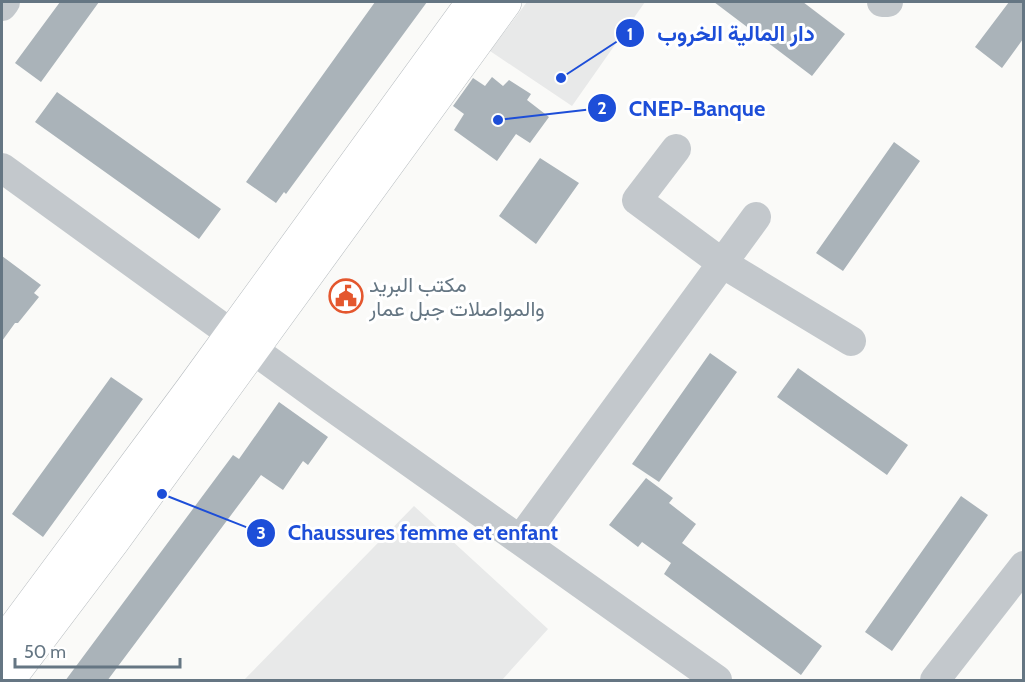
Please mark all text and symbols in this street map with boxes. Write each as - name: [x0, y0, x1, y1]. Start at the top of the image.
- callout: دار المالية الخروب: [615, 13, 827, 53]
- text: دار المالية الخروب: [657, 20, 815, 47]
- text: 1: [627, 23, 633, 45]
- callout: CNEP-Banque: [587, 88, 777, 128]
- text: CNEP-Banque: [629, 95, 765, 122]
- text: 2: [597, 97, 607, 119]
- place label: مكتب البريد والمواصلات جبل عمار: [368, 272, 545, 322]
- public building icon: مكتب البريد والمواصلات جبل عمار: [328, 278, 364, 314]
- callout: Chaussures femme et enfant: [246, 513, 570, 553]
- text: Chaussures femme et enfant: [288, 519, 559, 546]
- text: 3: [256, 522, 266, 544]
- scale bar: [15, 631, 180, 669]
- text: 50 m: [24, 641, 66, 663]

